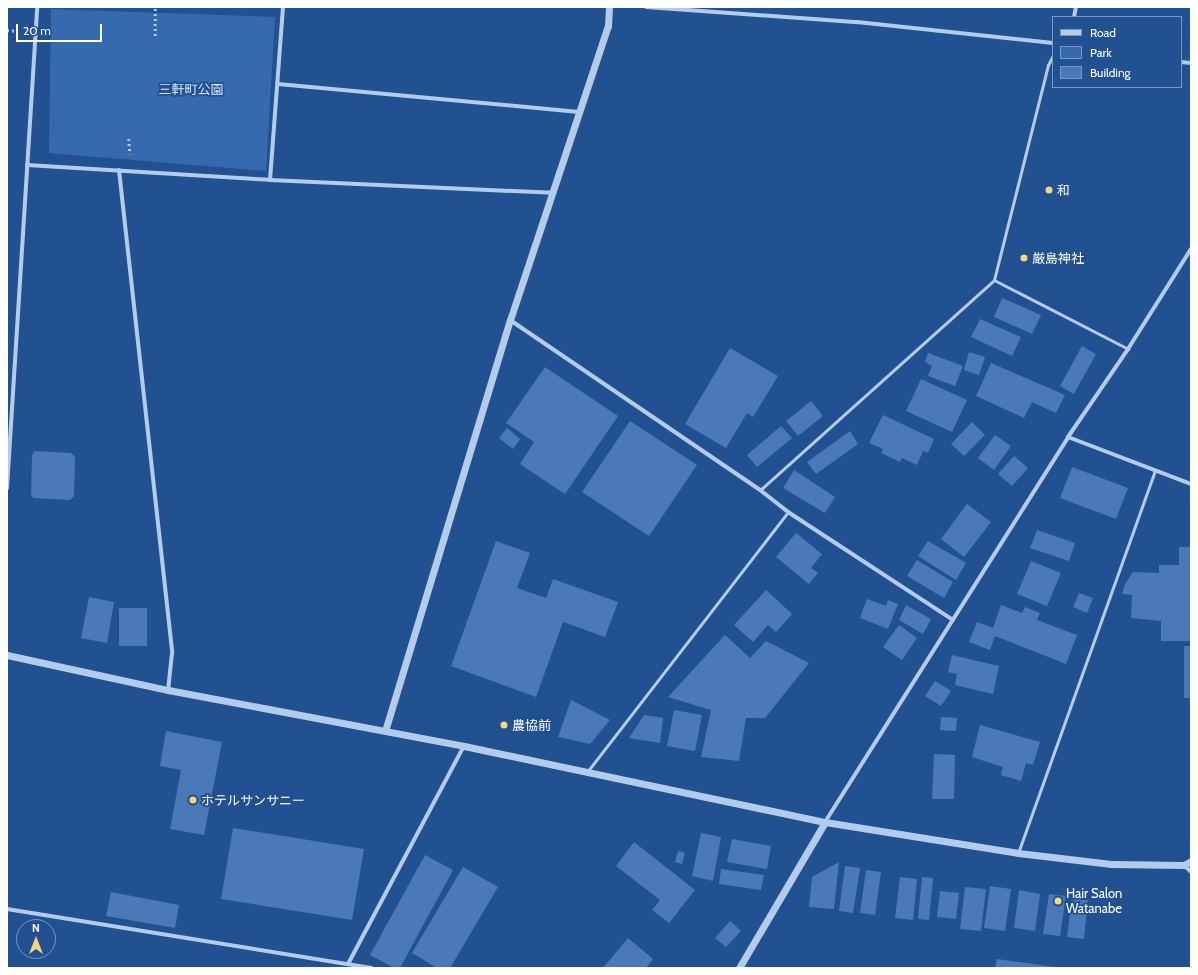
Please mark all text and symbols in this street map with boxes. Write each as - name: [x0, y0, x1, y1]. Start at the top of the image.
- scale bar: [18, 16, 104, 42]
- legend: [1052, 16, 1182, 88]
- text: 20 m: [23, 23, 51, 38]
- text: Road: [1090, 25, 1116, 40]
- text: Park: [1090, 45, 1112, 60]
- text: Building: [1090, 65, 1131, 80]
- park label: 三軒町公園: [159, 81, 223, 97]
- place label: 和: [1057, 182, 1070, 198]
- marker: 和: [1044, 185, 1054, 195]
- place label: 厳島神社: [1032, 250, 1084, 266]
- marker: 厳島神社: [1019, 253, 1029, 263]
- place label: 農協前: [512, 717, 551, 733]
- marker: 農協前: [499, 720, 509, 730]
- place label: ホテルサンサニー: [201, 792, 305, 808]
- marker: ホテルサンサニー: [188, 795, 198, 805]
- place label: Hair Salon Watanabe: [1066, 886, 1122, 917]
- marker: Hair Salon Watanabe: [1053, 896, 1063, 906]
- north arrow: [16, 919, 56, 959]
- text: N: [32, 921, 40, 935]

